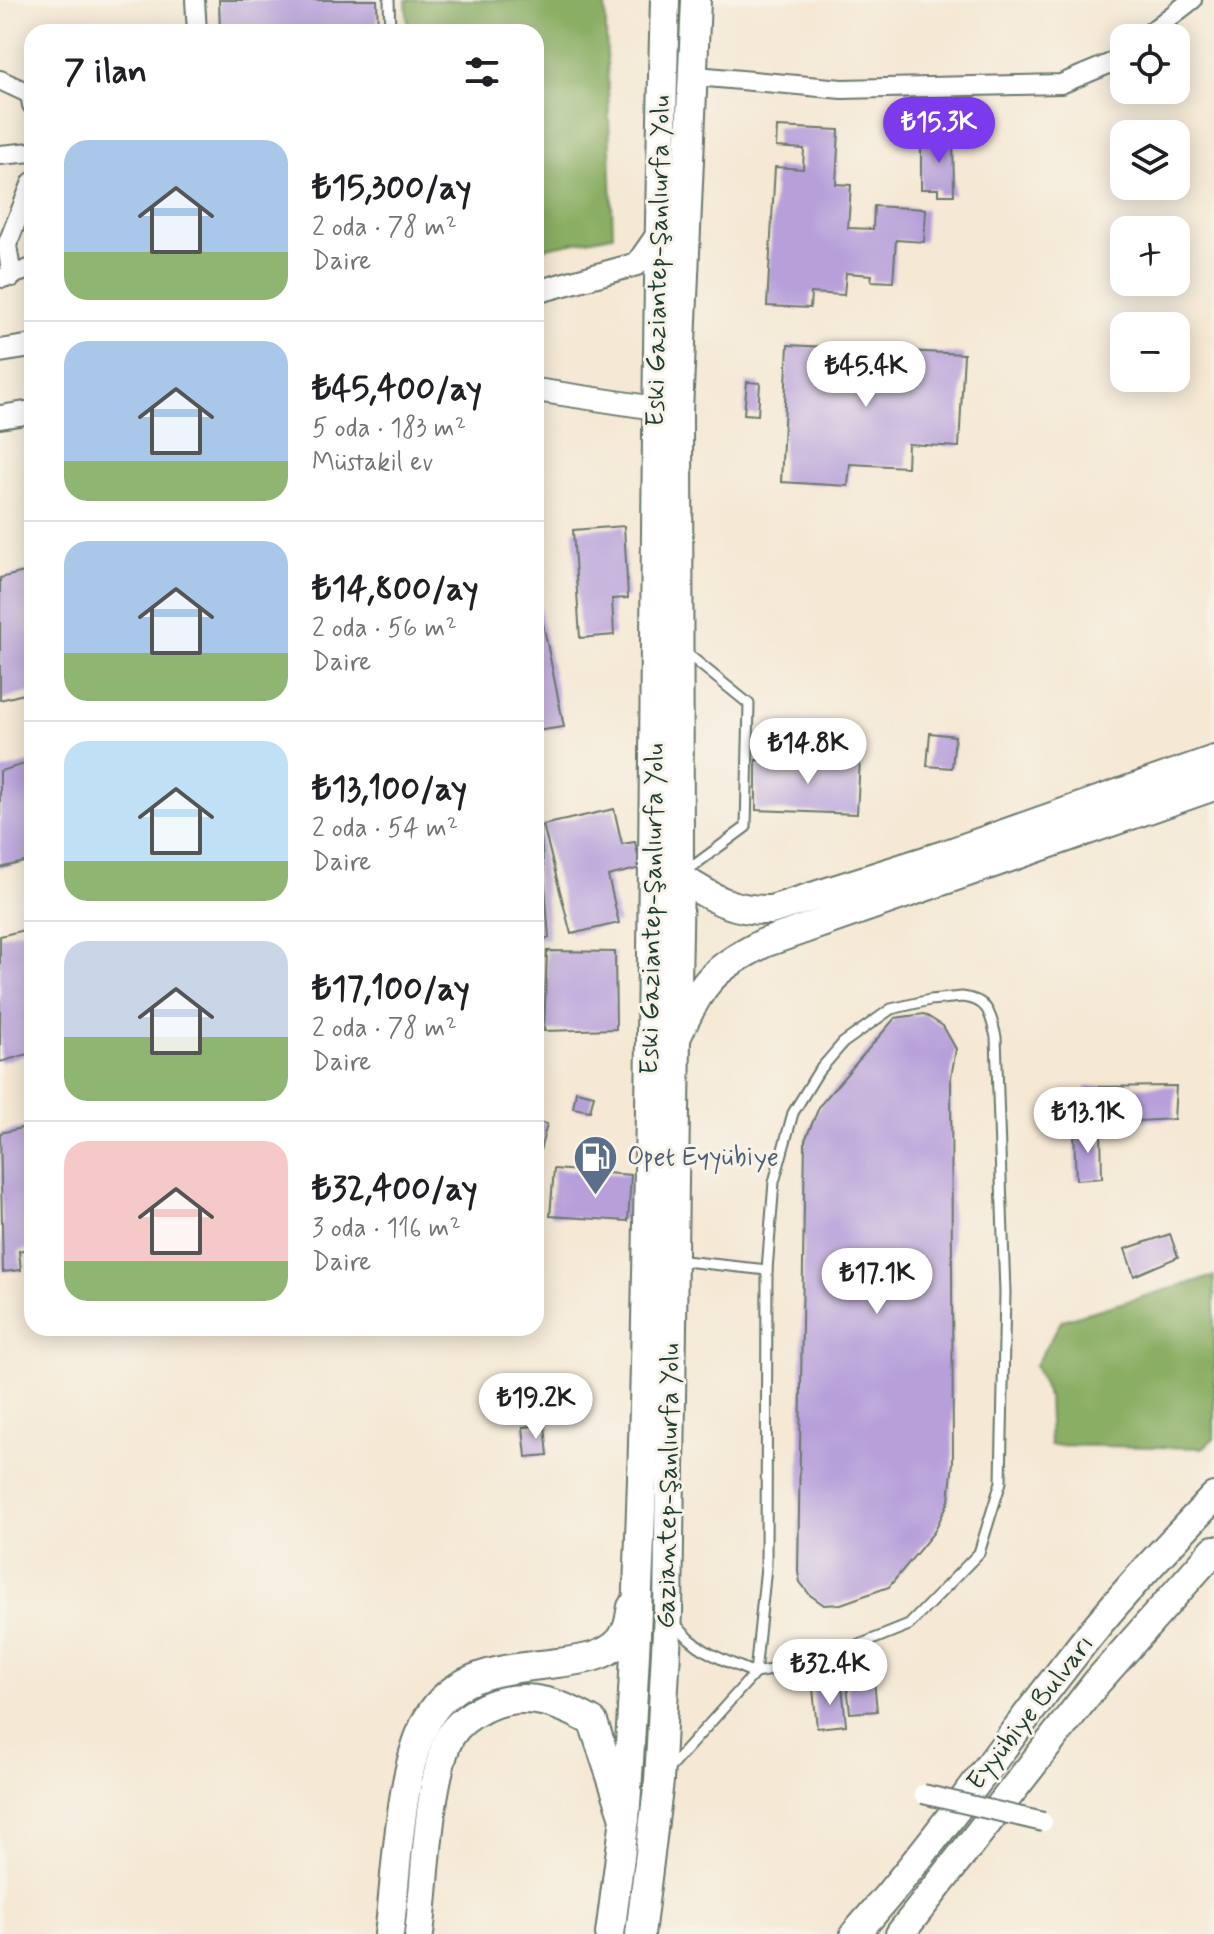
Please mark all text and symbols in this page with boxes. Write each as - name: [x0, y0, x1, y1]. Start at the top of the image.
- map controls: [1110, 24, 1190, 392]
- button: locate: [1110, 24, 1190, 104]
- text: 7 ilan: [64, 50, 147, 95]
- icon: filters: [460, 50, 504, 94]
- street label: Eski Gaziantep-Şanlıurfa Yolu: [639, 95, 679, 427]
- pin: ₺15.3K: [874, 97, 1004, 165]
- text: ₺15.3K: [901, 106, 977, 140]
- button: layers: [1110, 120, 1190, 200]
- text: ₺15,300/ay: [312, 166, 471, 211]
- icon: home: [128, 172, 224, 268]
- text: 2 oda · 78 m²: [312, 211, 457, 245]
- button: +: [1110, 216, 1190, 296]
- text: Daire: [312, 245, 371, 279]
- button: −: [1110, 312, 1190, 392]
- pin: ₺45.4K: [801, 341, 931, 409]
- text: ₺45.4K: [825, 350, 907, 384]
- text: ₺45,400/ay: [312, 367, 482, 412]
- icon: home: [128, 373, 224, 469]
- text: 5 oda · 183 m²: [312, 412, 466, 446]
- text: Müstakil ev: [312, 446, 433, 480]
- text: ₺14,800/ay: [312, 567, 478, 612]
- icon: home: [128, 573, 224, 669]
- text: 2 oda · 56 m²: [312, 612, 457, 646]
- text: Daire: [312, 646, 371, 680]
- pin: ₺14.8K: [743, 718, 873, 786]
- text: ₺14.8K: [768, 727, 848, 761]
- street label: Eski Gaziantep-Şanlıurfa Yolu: [633, 743, 673, 1075]
- text: ₺13,100/ay: [312, 767, 467, 812]
- icon: home: [128, 773, 224, 869]
- text: 2 oda · 54 m²: [312, 812, 458, 846]
- text: Daire: [312, 846, 371, 880]
- text: ₺17,100/ay: [312, 967, 470, 1012]
- icon: home: [128, 973, 224, 1069]
- text: 2 oda · 78 m²: [312, 1012, 457, 1046]
- text: Daire: [312, 1046, 371, 1080]
- pin: ₺13.1K: [1023, 1087, 1153, 1155]
- text: ₺13.1K: [1052, 1096, 1124, 1130]
- fuel station icon: Opet Eyyübiye: [572, 1134, 620, 1197]
- place label: Opet Eyyübiye: [627, 1141, 779, 1175]
- text: ₺32,400/ay: [312, 1167, 478, 1212]
- icon: home: [128, 1173, 224, 1269]
- text: 3 oda · 116 m²: [312, 1212, 461, 1246]
- text: Daire: [312, 1246, 371, 1280]
- pin: ₺17.1K: [812, 1248, 942, 1316]
- text: ₺17.1K: [840, 1257, 914, 1291]
- street label: Gaziantep-Şanlıurfa Yolu: [650, 1343, 688, 1629]
- pin: ₺19.2K: [471, 1373, 601, 1441]
- text: ₺19.2K: [497, 1382, 575, 1416]
- street label: Eyyübiye Bulvarı: [960, 1628, 1102, 1798]
- pin: ₺32.4K: [765, 1639, 895, 1707]
- text: ₺32.4K: [790, 1648, 870, 1682]

